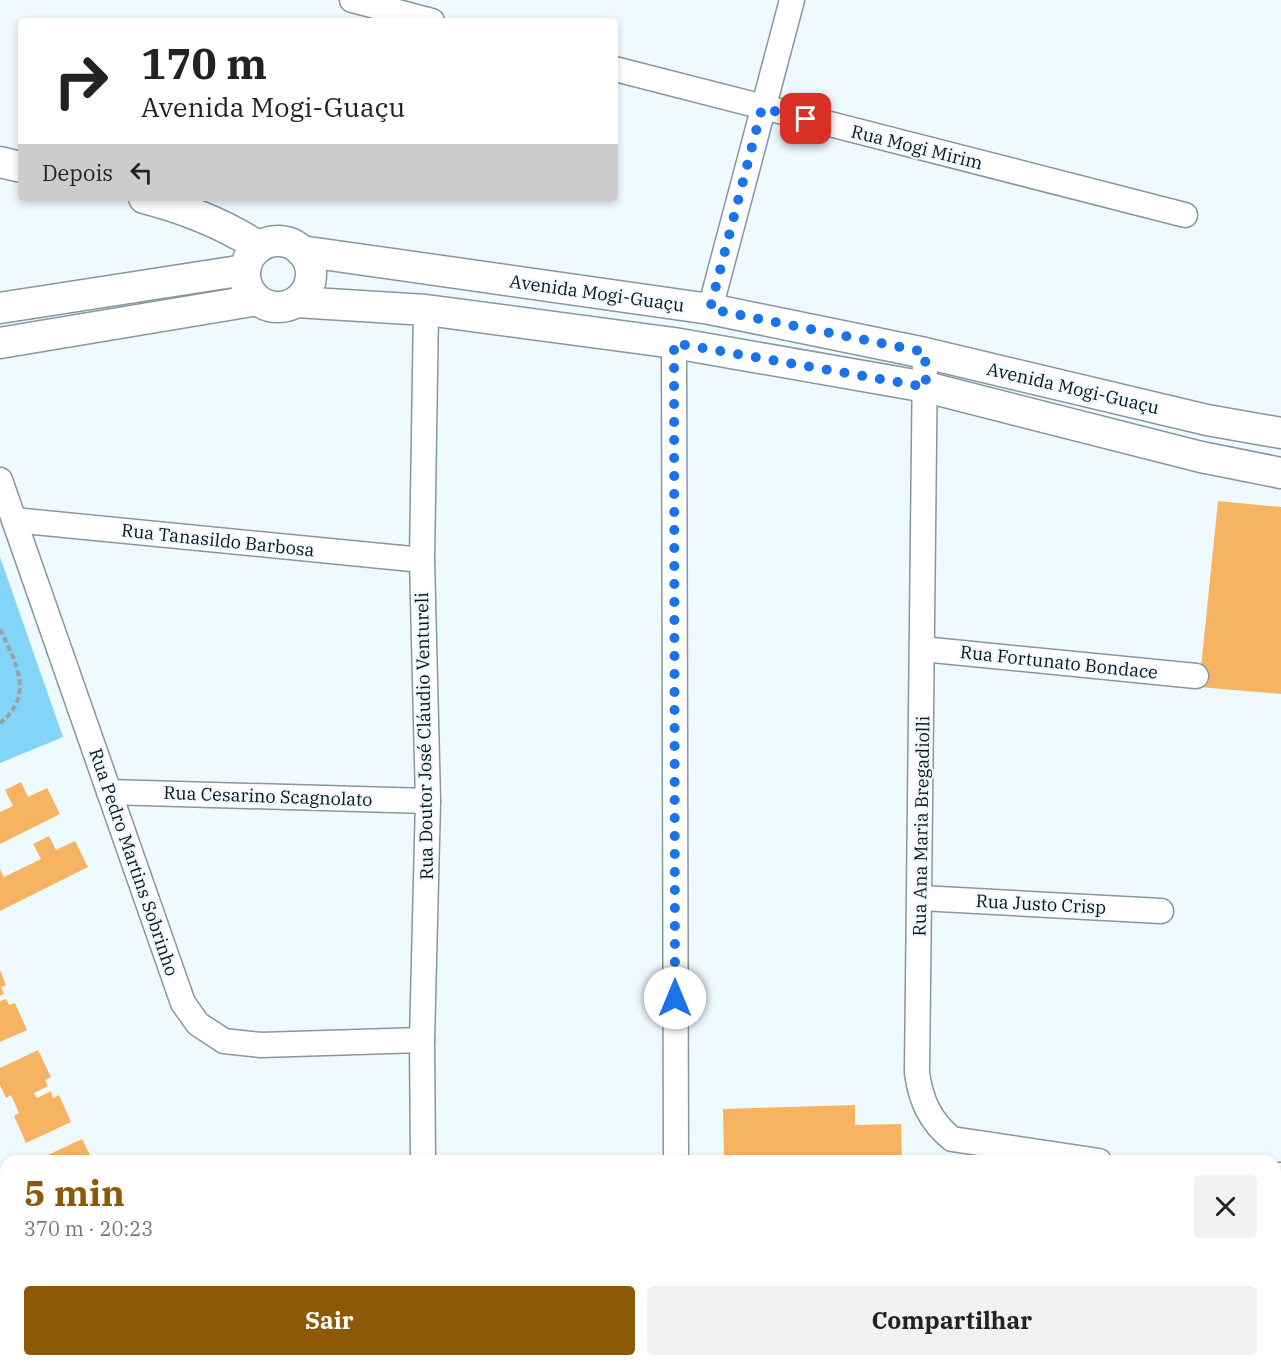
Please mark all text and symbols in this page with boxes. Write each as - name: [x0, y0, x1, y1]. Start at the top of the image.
- text: 170 m: [141, 36, 267, 91]
- icon: right: [42, 42, 120, 120]
- text: Avenida Mogi-Guaçu: [141, 89, 405, 124]
- pin: [780, 93, 831, 144]
- icon: arrive: [789, 102, 822, 135]
- street label: Rua Mogi Mirim: [849, 120, 985, 174]
- icon: left: [125, 156, 158, 189]
- text: Depois: [42, 158, 113, 187]
- street label: Avenida Mogi-Guaçu: [508, 269, 686, 317]
- street label: Avenida Mogi-Guaçu: [985, 357, 1161, 419]
- street label: Rua Tanasildo Barbosa: [120, 518, 316, 562]
- street label: Rua Doutor José Cláudio Ventureli: [410, 592, 438, 880]
- street label: Rua Fortunato Bondace: [959, 640, 1159, 684]
- street label: Rua Ana Maria Bregadiolli: [908, 715, 934, 937]
- street label: Rua Pedro Martins Sobrinho: [84, 745, 184, 979]
- street label: Rua Cesarino Scagnolato: [163, 781, 373, 811]
- street label: Rua Justo Crisp: [975, 889, 1107, 919]
- position arrow: [643, 966, 707, 1030]
- text: 5 min: [24, 1169, 125, 1216]
- button: close: [1194, 1175, 1257, 1238]
- text: 370 m · 20:23: [24, 1215, 153, 1242]
- button: Sair: [24, 1286, 635, 1355]
- button: Compartilhar: [647, 1286, 1257, 1355]

